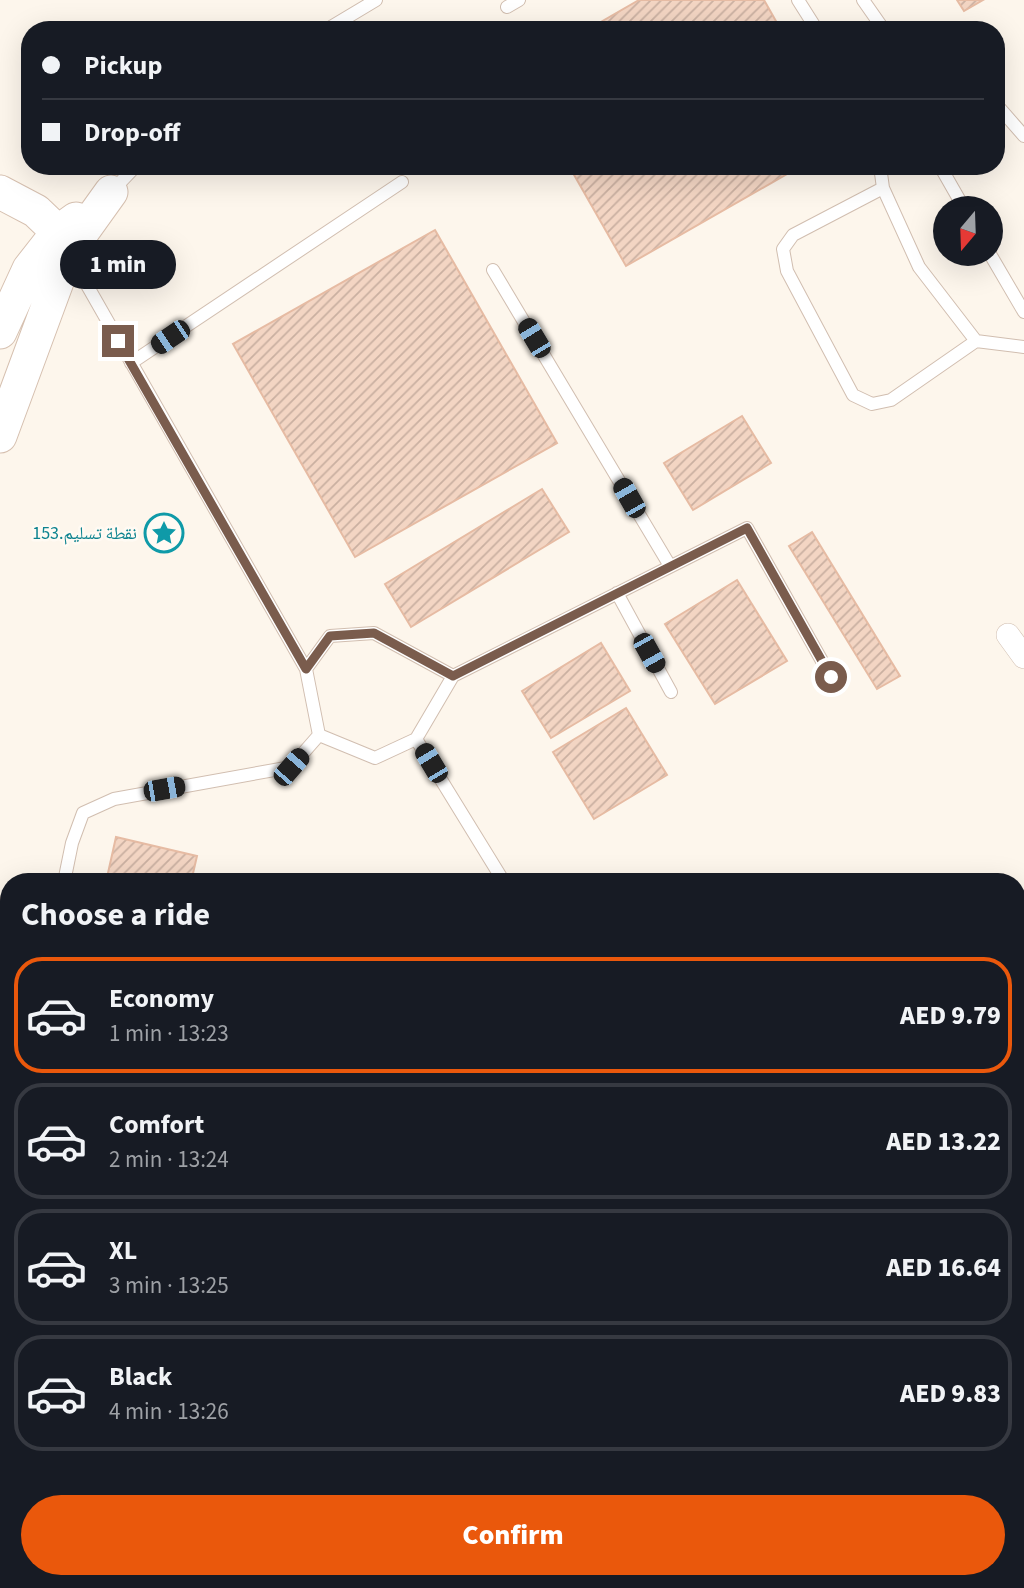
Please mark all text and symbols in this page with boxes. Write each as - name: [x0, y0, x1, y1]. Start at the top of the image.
- text: Pickup: [84, 47, 162, 84]
- text: Drop-off: [84, 114, 180, 151]
- north arrow: [933, 196, 1003, 266]
- map controls: [933, 196, 1003, 266]
- callout: 1 min: [60, 240, 176, 288]
- text: 1 min: [90, 248, 146, 281]
- car: [515, 315, 554, 361]
- car: [147, 317, 194, 357]
- route end: [102, 325, 134, 357]
- car: [610, 475, 649, 521]
- place icon: نقطة تسليم.153: [143, 512, 185, 554]
- place label: نقطة تسليم.153: [32, 521, 137, 546]
- car: [630, 630, 669, 676]
- route start: [815, 661, 847, 693]
- car: [412, 740, 451, 786]
- car: [270, 744, 313, 790]
- car: [142, 775, 187, 803]
- text: Choose a ride: [21, 892, 210, 938]
- text: Economy: [109, 980, 214, 1017]
- icon: car: [25, 984, 88, 1047]
- text: AED 9.79: [900, 997, 1001, 1034]
- text: 1 min · 13:23: [109, 1017, 229, 1050]
- text: Comfort: [109, 1106, 204, 1143]
- icon: car: [25, 1110, 88, 1173]
- text: AED 13.22: [886, 1123, 1001, 1160]
- text: 2 min · 13:24: [109, 1143, 229, 1176]
- text: XL: [109, 1232, 137, 1269]
- icon: car: [25, 1236, 88, 1299]
- text: AED 16.64: [886, 1249, 1001, 1286]
- text: 3 min · 13:25: [109, 1269, 229, 1302]
- text: Black: [109, 1358, 172, 1395]
- icon: car: [25, 1362, 88, 1425]
- text: AED 9.83: [900, 1375, 1001, 1412]
- text: 4 min · 13:26: [109, 1395, 229, 1428]
- button: Confirm: [21, 1495, 1005, 1575]

